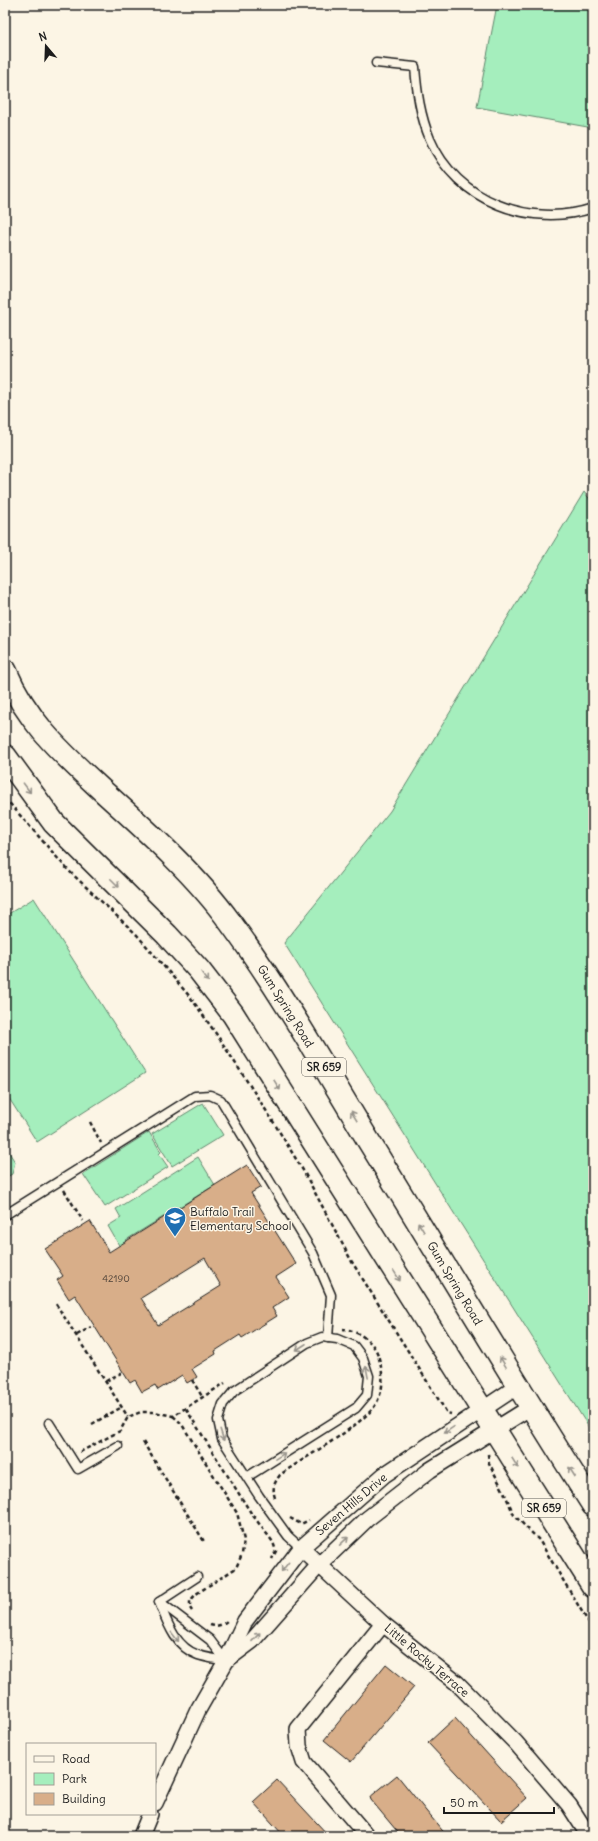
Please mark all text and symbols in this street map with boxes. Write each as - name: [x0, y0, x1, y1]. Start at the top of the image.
- north arrow: [26, 26, 66, 66]
- text: N: [37, 29, 49, 44]
- one-way arrow: [23, 782, 31, 793]
- one-way arrow: [110, 879, 120, 888]
- street label: Gum Spring Road: [255, 962, 317, 1050]
- one-way arrow: [200, 972, 209, 983]
- road number: SR 659: [302, 1058, 346, 1076]
- one-way arrow: [273, 1079, 281, 1090]
- one-way arrow: [349, 1110, 357, 1122]
- place label: Buffalo Trail Elementary School: [190, 1204, 291, 1233]
- school or university icon: Buffalo Trail Elementary School: [162, 1205, 188, 1238]
- one-way arrow: [417, 1222, 425, 1233]
- street label: Gum Spring Road: [424, 1239, 486, 1327]
- one-way arrow: [394, 1270, 402, 1282]
- house number: 42190: [102, 1272, 130, 1285]
- one-way arrow: [296, 1343, 307, 1351]
- one-way arrow: [499, 1356, 507, 1368]
- one-way arrow: [363, 1366, 371, 1379]
- one-way arrow: [444, 1426, 455, 1434]
- one-way arrow: [219, 1429, 226, 1442]
- one-way arrow: [274, 1452, 285, 1460]
- one-way arrow: [511, 1457, 519, 1468]
- one-way arrow: [568, 1467, 576, 1478]
- street label: Seven Hills Drive: [312, 1470, 390, 1538]
- road number: SR 659: [522, 1499, 566, 1517]
- one-way arrow: [339, 1536, 349, 1546]
- one-way arrow: [281, 1561, 290, 1572]
- street label: Little Rocky Terrace: [381, 1620, 473, 1700]
- one-way arrow: [171, 1631, 180, 1642]
- one-way arrow: [251, 1632, 260, 1642]
- legend: [26, 1743, 156, 1815]
- text: Road: [62, 1751, 90, 1766]
- text: Park: [62, 1771, 87, 1786]
- scale bar: [444, 1789, 554, 1815]
- text: Building: [62, 1791, 106, 1806]
- text: 50 m: [450, 1795, 479, 1810]

